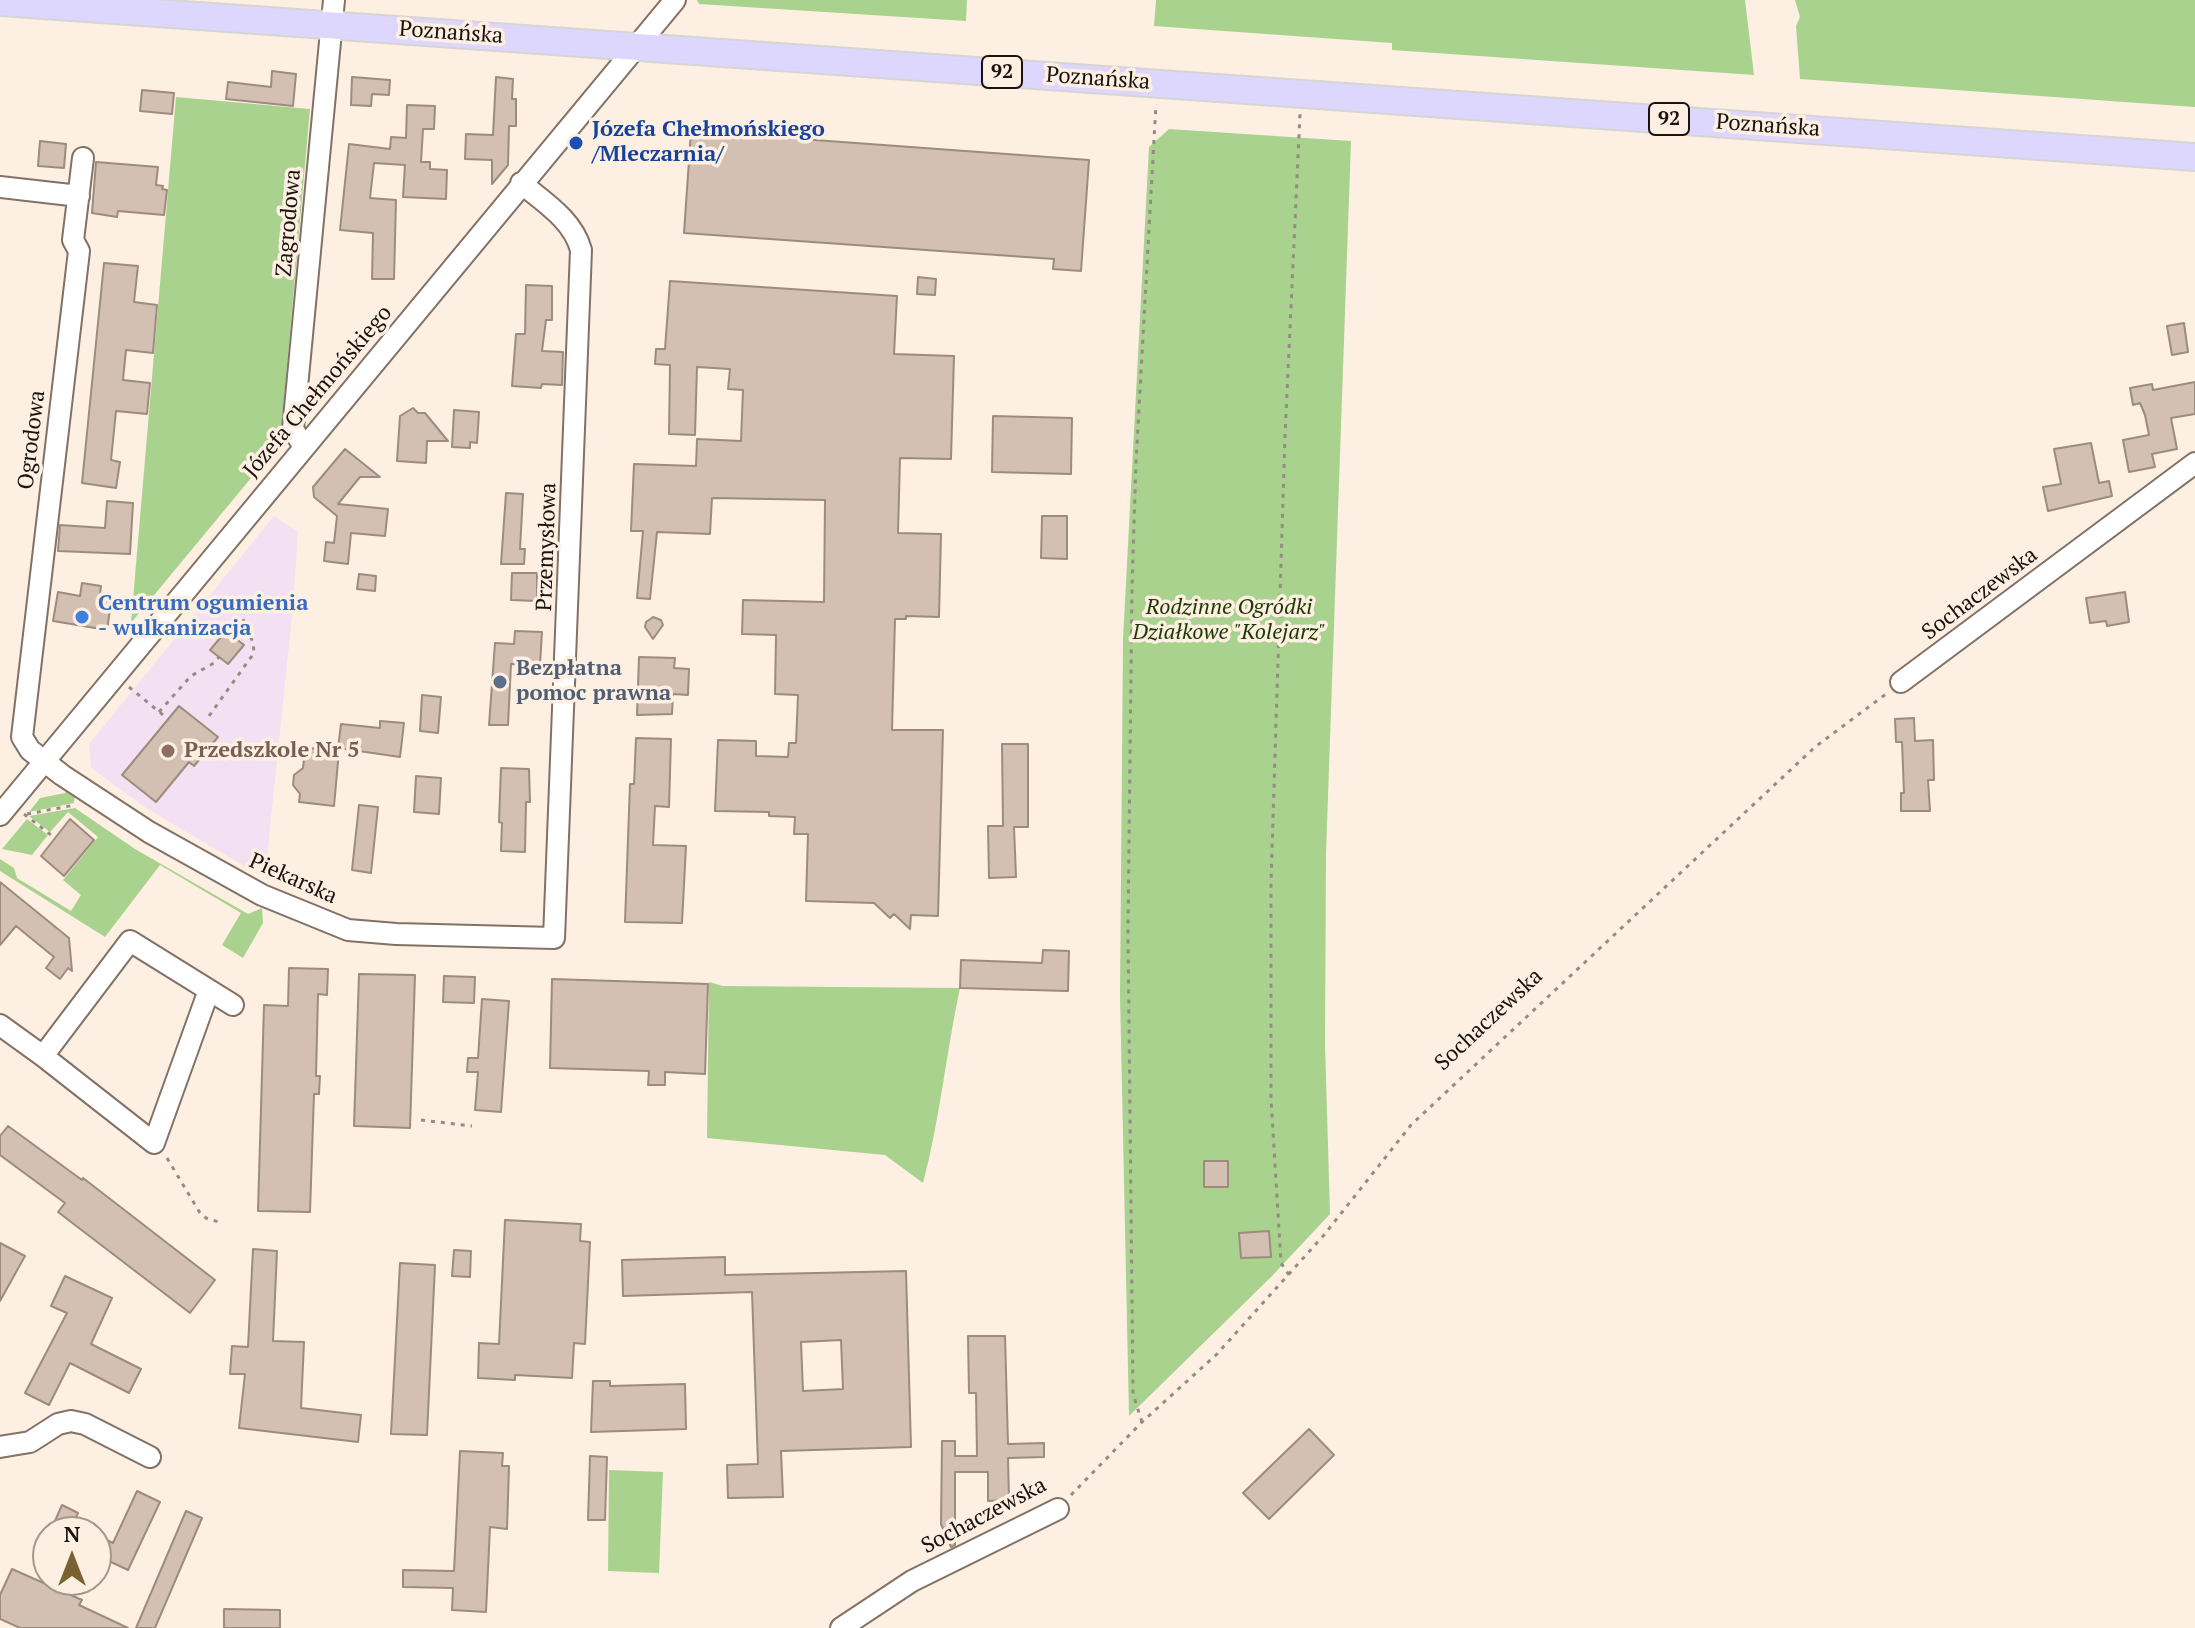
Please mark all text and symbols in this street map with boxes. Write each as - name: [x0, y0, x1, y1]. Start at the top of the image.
- street label: Poznańska: [398, 16, 504, 50]
- road number: 92: [982, 56, 1022, 88]
- street label: Poznańska: [1045, 62, 1151, 96]
- road number: 92: [1649, 103, 1689, 135]
- street label: Poznańska: [1715, 109, 1821, 143]
- place label: Józefa Chełmońskiego /Mleczarnia/: [592, 117, 825, 168]
- marker: Józefa Chełmońskiego /Mleczarnia/: [567, 134, 585, 152]
- street label: Zagrodowa: [271, 168, 307, 278]
- street label: Józefa Chełmońskiego: [238, 300, 398, 484]
- street label: Ogrodowa: [13, 389, 51, 491]
- street label: Przemysłowa: [532, 482, 562, 612]
- street label: Sochaczewska: [1917, 542, 2043, 646]
- place label: Centrum ogumienia - wulkanizacja: [98, 591, 308, 642]
- park label: Rodzinne Ogródki Działkowe "Kolejarz": [1132, 595, 1326, 646]
- marker: Centrum ogumienia - wulkanizacja: [73, 608, 91, 626]
- place label: Bezpłatna pomoc prawna: [516, 656, 671, 708]
- marker: Bezpłatna pomoc prawna: [491, 673, 509, 691]
- place label: Przedszkole Nr 5: [184, 738, 360, 764]
- marker: Przedszkole Nr 5: [159, 742, 177, 760]
- street label: Piekarska: [245, 848, 341, 910]
- street label: Sochaczewska: [1430, 963, 1548, 1077]
- street label: Sochaczewska: [917, 1472, 1051, 1560]
- north arrow: [32, 1516, 112, 1596]
- text: N: [64, 1519, 80, 1548]

